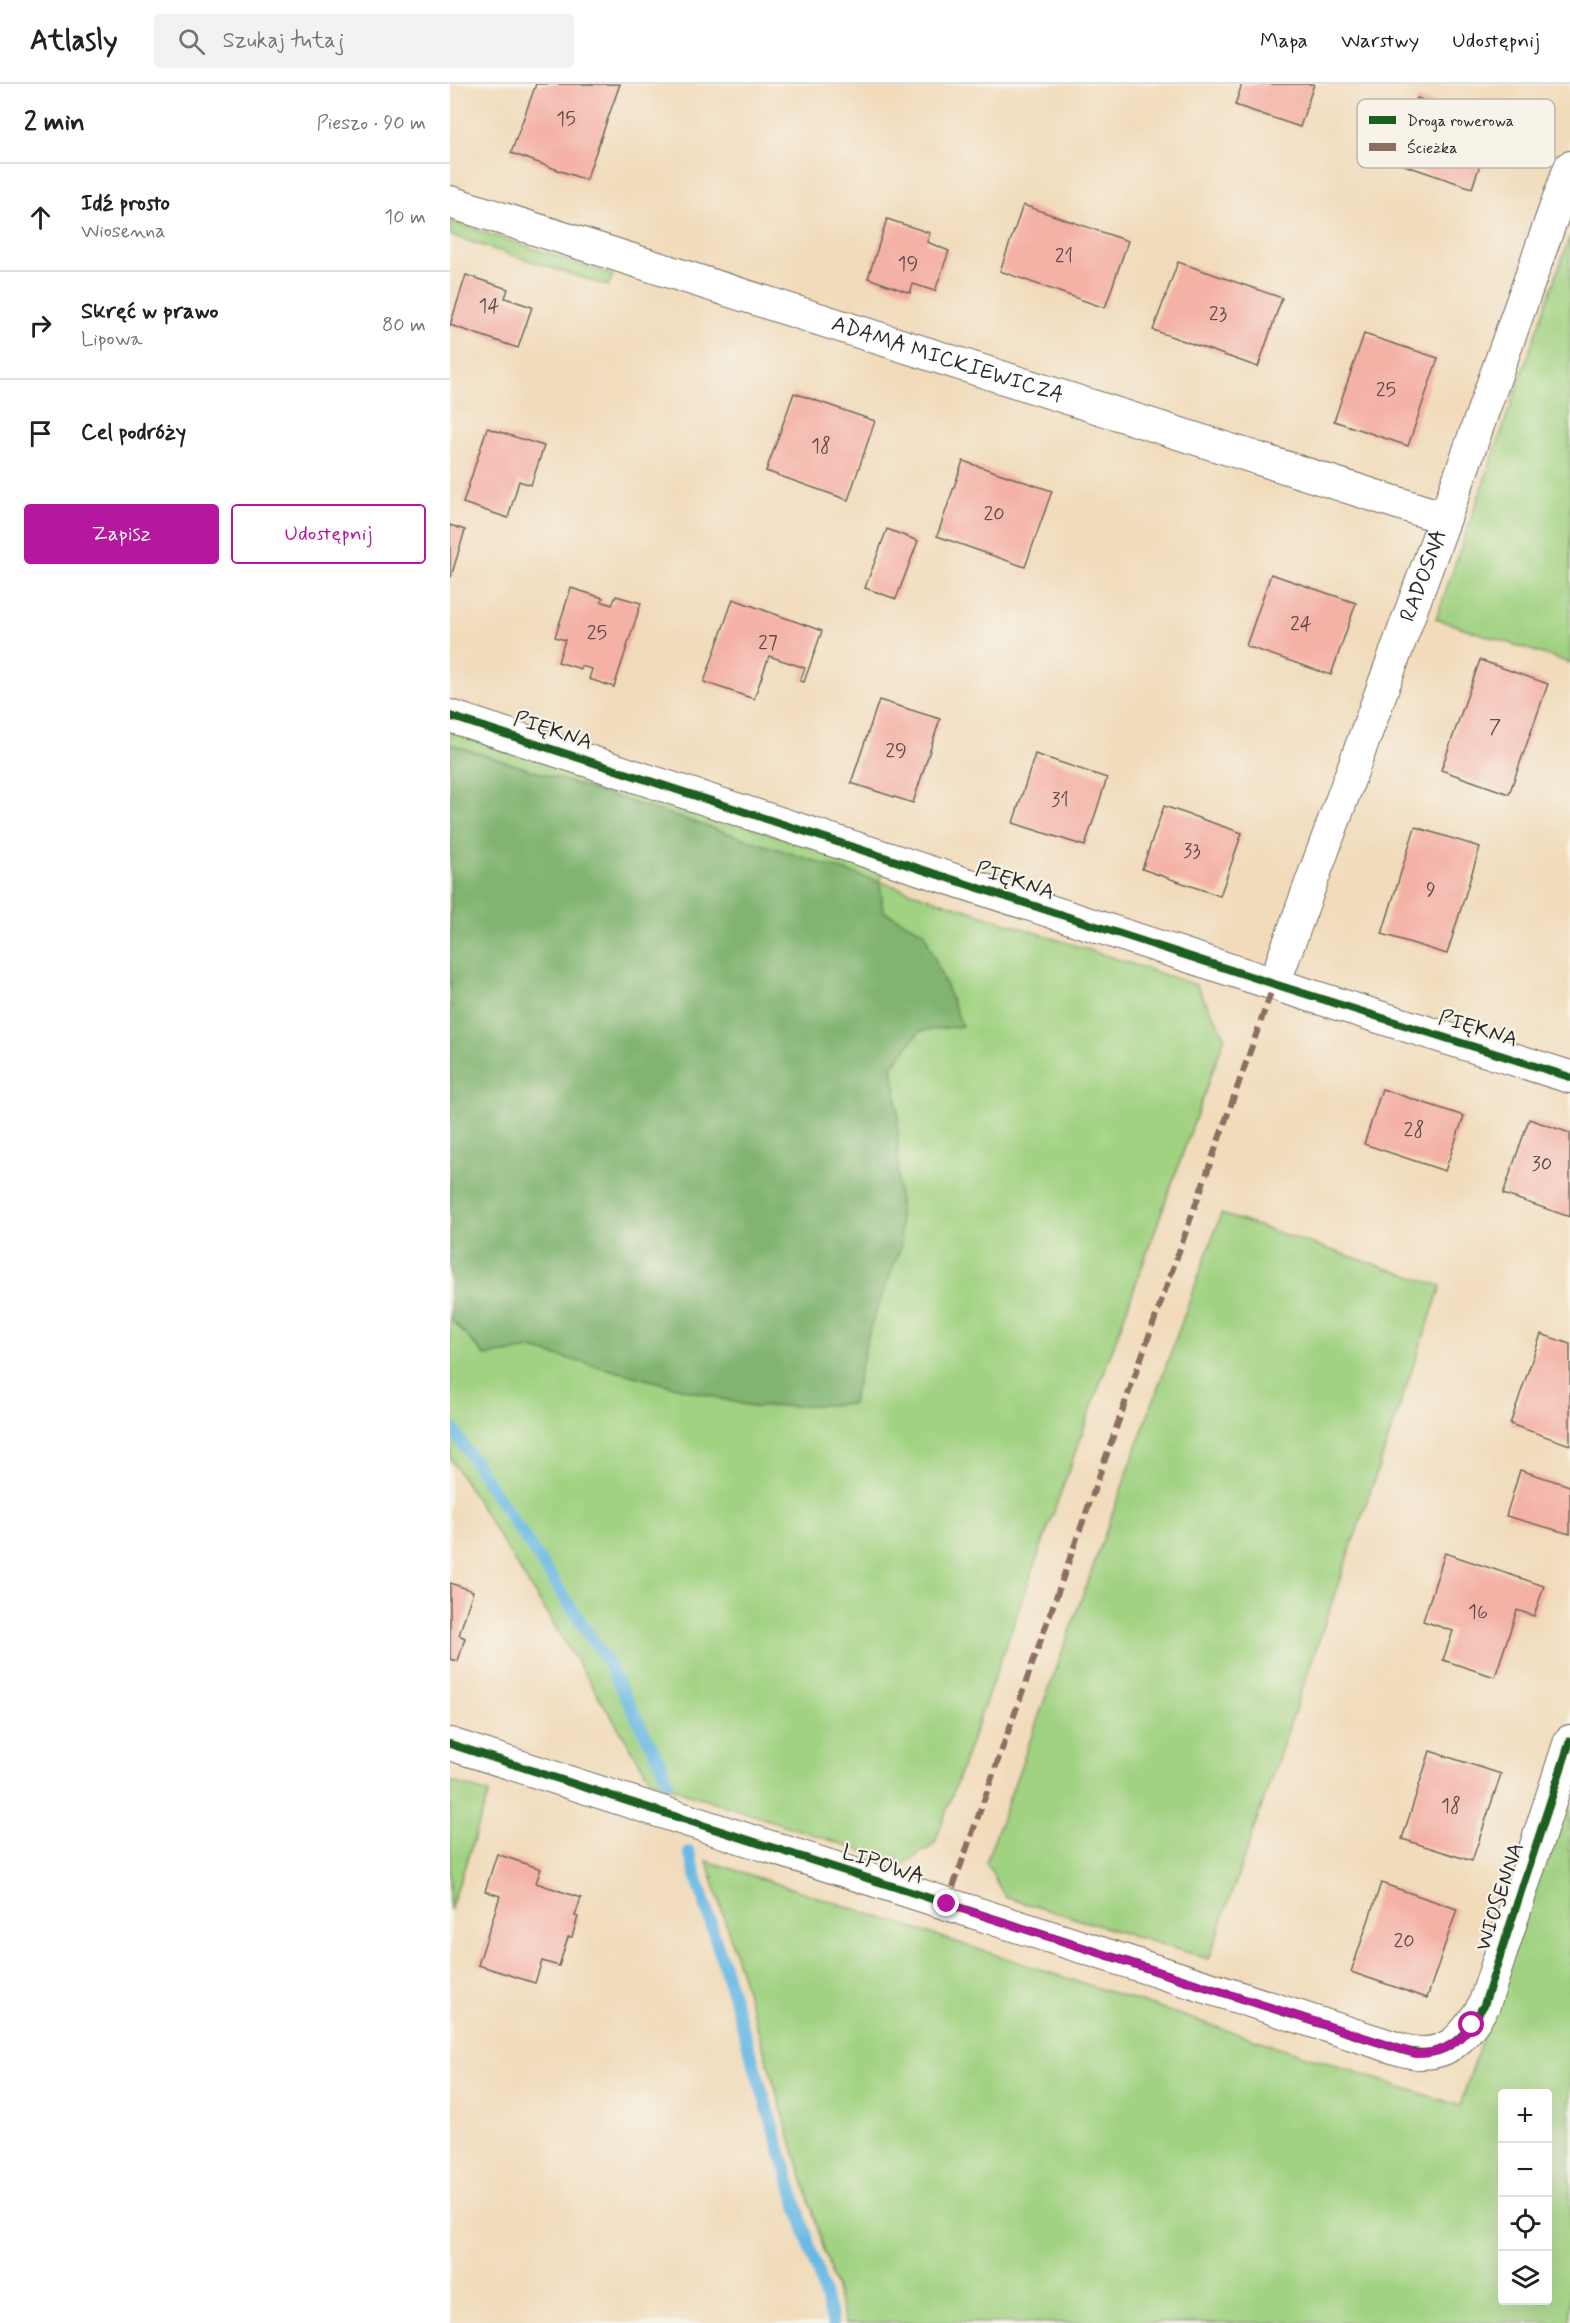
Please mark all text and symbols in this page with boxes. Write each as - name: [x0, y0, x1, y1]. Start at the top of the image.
- search box: [154, 14, 574, 68]
- text: Atlasly: [30, 23, 118, 60]
- icon: search: [175, 25, 208, 58]
- text: Szukaj tutaj: [223, 27, 344, 55]
- text: Mapa: [1260, 27, 1308, 55]
- text: Warstwy: [1341, 27, 1419, 55]
- text: Udostępnij: [1452, 27, 1540, 55]
- legend: [1357, 99, 1555, 168]
- text: 2 min: [24, 106, 85, 140]
- house number: 15: [556, 106, 576, 133]
- text: Pieszo · 90 m: [316, 110, 426, 137]
- text: Droga rowerowa: [1407, 111, 1514, 132]
- text: Ścieżka: [1407, 138, 1458, 159]
- text: Idź prosto: [81, 190, 170, 218]
- icon: ahead: [24, 201, 57, 234]
- text: 10 m: [384, 204, 426, 231]
- text: Wiosenna: [81, 218, 166, 245]
- house number: 21: [1055, 243, 1073, 270]
- house number: 19: [898, 251, 918, 278]
- house number: 14: [478, 293, 500, 320]
- text: Skręć w prawo: [81, 298, 218, 326]
- house number: 23: [1209, 301, 1227, 328]
- icon: right: [24, 309, 57, 342]
- street label: ADAMA MICKIEWICZA: [828, 310, 1067, 410]
- text: 80 m: [382, 312, 426, 339]
- text: Lipowa: [81, 326, 143, 353]
- house number: 25: [1376, 377, 1396, 404]
- icon: arrive: [24, 417, 57, 450]
- text: Cel podróży: [81, 419, 186, 447]
- house number: 18: [811, 433, 831, 460]
- house number: 20: [983, 501, 1005, 528]
- button: Zapisz: [24, 504, 219, 564]
- button: Udostępnij: [231, 504, 426, 564]
- street label: RADOSNA: [1394, 525, 1454, 626]
- house number: 24: [1290, 611, 1312, 638]
- house number: 25: [587, 620, 607, 647]
- house number: 27: [758, 630, 778, 657]
- street label: PIĘKNA: [510, 705, 596, 757]
- house number: 7: [1489, 714, 1501, 741]
- house number: 29: [885, 738, 907, 765]
- house number: 31: [1051, 787, 1069, 814]
- house number: 33: [1183, 838, 1201, 865]
- street label: PIĘKNA: [972, 855, 1058, 907]
- house number: 9: [1426, 877, 1436, 904]
- street label: PIĘKNA: [1435, 1004, 1521, 1054]
- house number: 28: [1404, 1117, 1424, 1144]
- house number: 30: [1532, 1151, 1552, 1178]
- house number: 16: [1468, 1599, 1488, 1626]
- house number: 18: [1441, 1793, 1461, 1820]
- street label: LIPOWA: [838, 1839, 928, 1891]
- street label: WIOSENNA: [1469, 1839, 1531, 1955]
- route end: [933, 1890, 959, 1916]
- house number: 20: [1393, 1928, 1415, 1955]
- route start: [1458, 2011, 1484, 2037]
- map controls: [1498, 2089, 1552, 2305]
- button: +: [1498, 2089, 1552, 2143]
- button: −: [1498, 2143, 1552, 2197]
- button: locate: [1498, 2197, 1552, 2251]
- button: layers: [1498, 2251, 1552, 2305]

